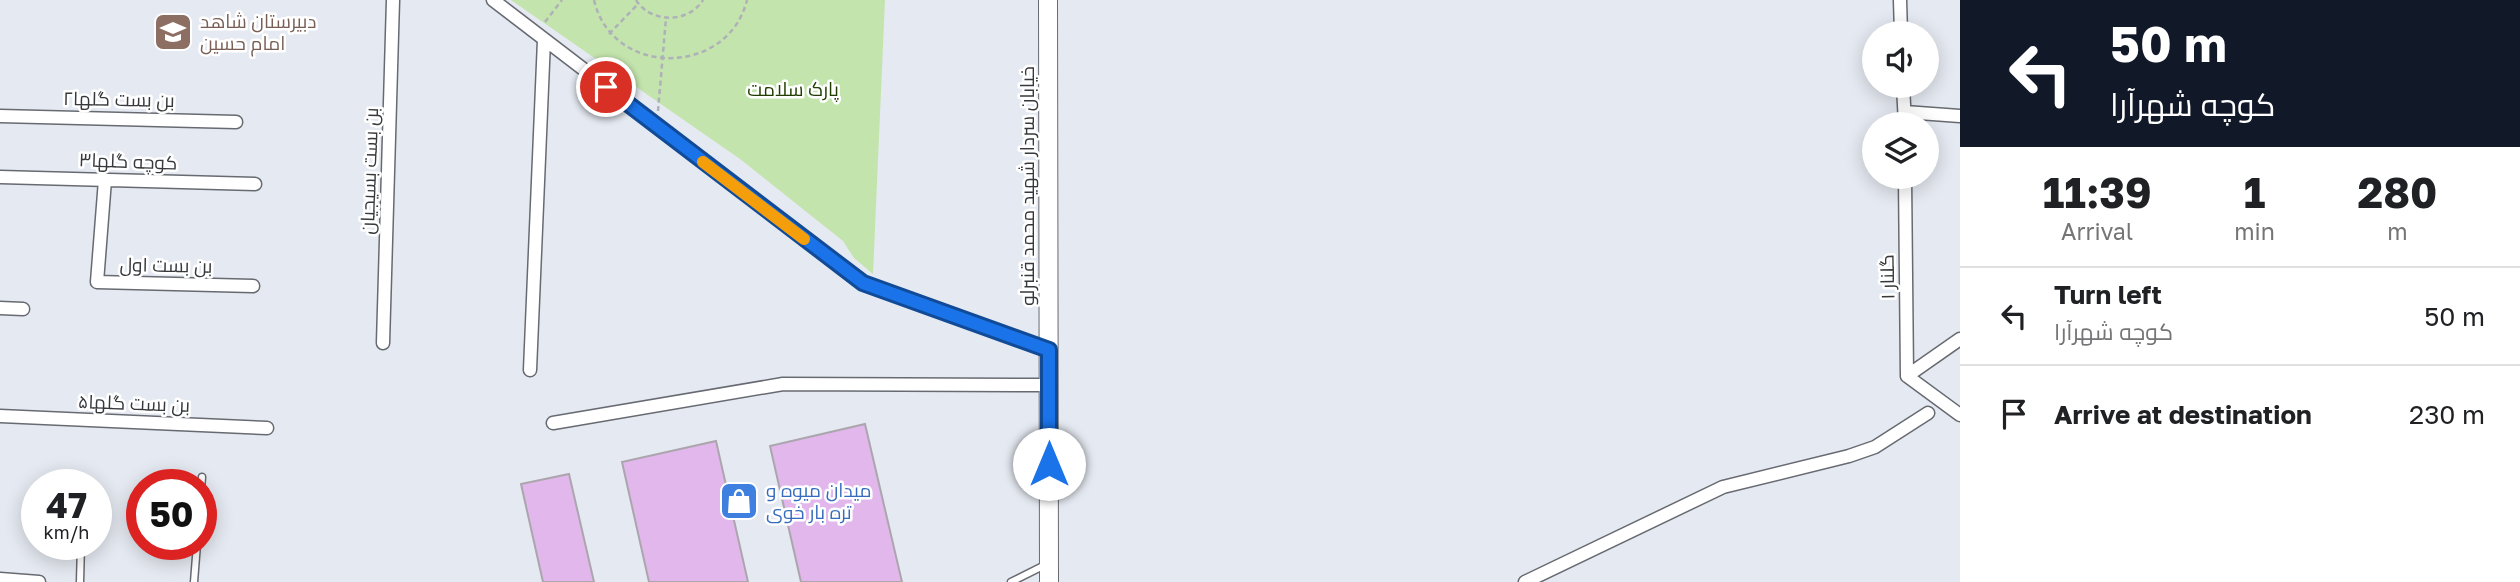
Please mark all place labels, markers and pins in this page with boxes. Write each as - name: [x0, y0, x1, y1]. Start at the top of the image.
- place label: دبیرستان شاهد امام حسین: [200, 9, 316, 57]
- school or university icon: دبیرستان شاهد امام حسین: [152, 11, 194, 53]
- pin: [576, 57, 636, 117]
- place label: میدان میوه و تره بار خوی: [766, 478, 871, 524]
- shop icon: میدان میوه و تره بار خوی: [718, 480, 760, 522]

